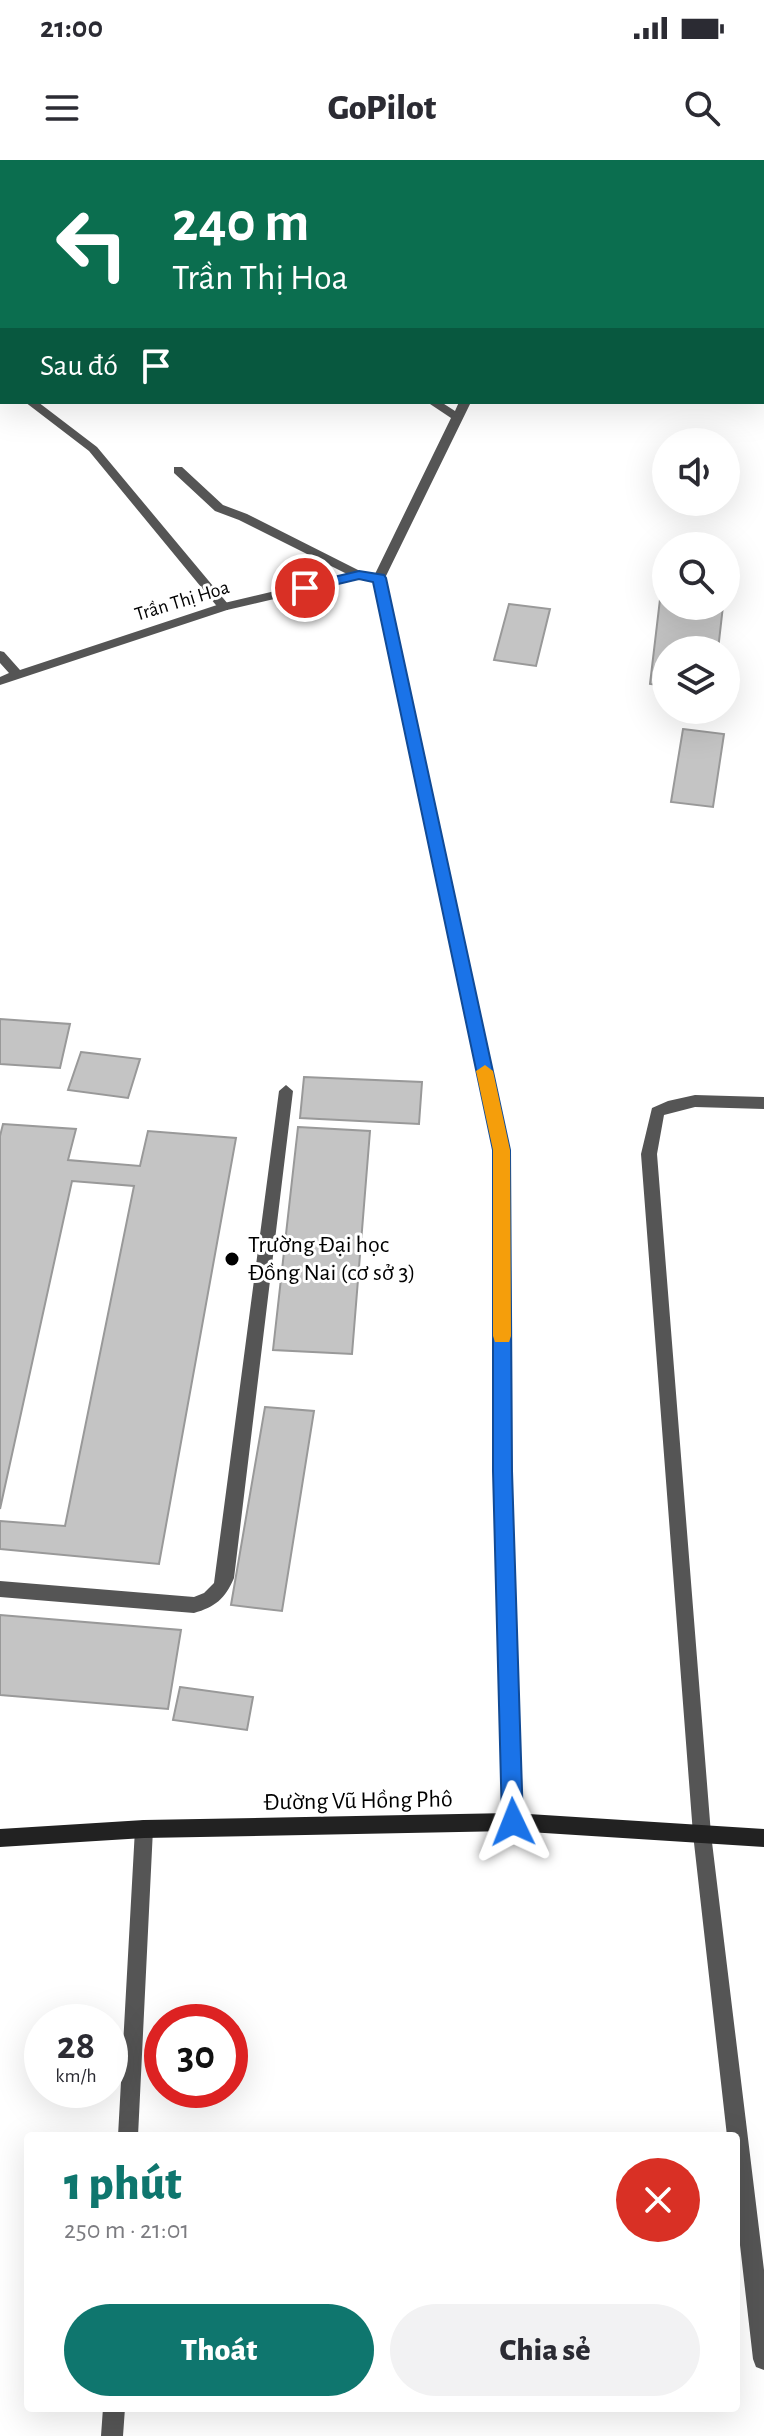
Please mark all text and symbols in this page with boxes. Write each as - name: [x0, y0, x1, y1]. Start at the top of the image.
- text: 21:00: [40, 13, 103, 43]
- icon: menu: [40, 86, 84, 130]
- icon: search: [680, 86, 724, 130]
- text: GoPilot: [328, 90, 436, 126]
- icon: left: [40, 192, 144, 296]
- text: 240 m: [172, 195, 309, 251]
- text: Trần Thị Hoa: [172, 260, 348, 296]
- icon: arrive: [134, 344, 178, 388]
- text: Sau đó: [40, 351, 118, 381]
- map controls: [652, 428, 740, 724]
- button: sound: [652, 428, 740, 516]
- button: search: [652, 532, 740, 620]
- pin: [271, 554, 339, 622]
- icon: arrive: [283, 566, 327, 610]
- street label: Trần Thị Hoa: [132, 577, 232, 625]
- button: layers: [652, 636, 740, 724]
- place label: Trường Đại học Đồng Nai (cơ sở 3): [248, 1233, 416, 1285]
- marker: Trường Đại học Đồng Nai (cơ sở 3): [223, 1250, 241, 1268]
- position arrow: [471, 1780, 555, 1864]
- street label: Đường Vũ Hồng Phô: [263, 1787, 453, 1815]
- speed limit sign: 30: [144, 2004, 248, 2108]
- text: 28: [57, 2026, 95, 2066]
- text: km/h: [55, 2066, 97, 2086]
- button: close: [616, 2158, 700, 2242]
- text: 1 phút: [64, 2161, 182, 2209]
- text: 250 m · 21:01: [64, 2217, 189, 2243]
- button: Thoát: [64, 2304, 374, 2396]
- button: Chia sẻ: [390, 2304, 700, 2396]

